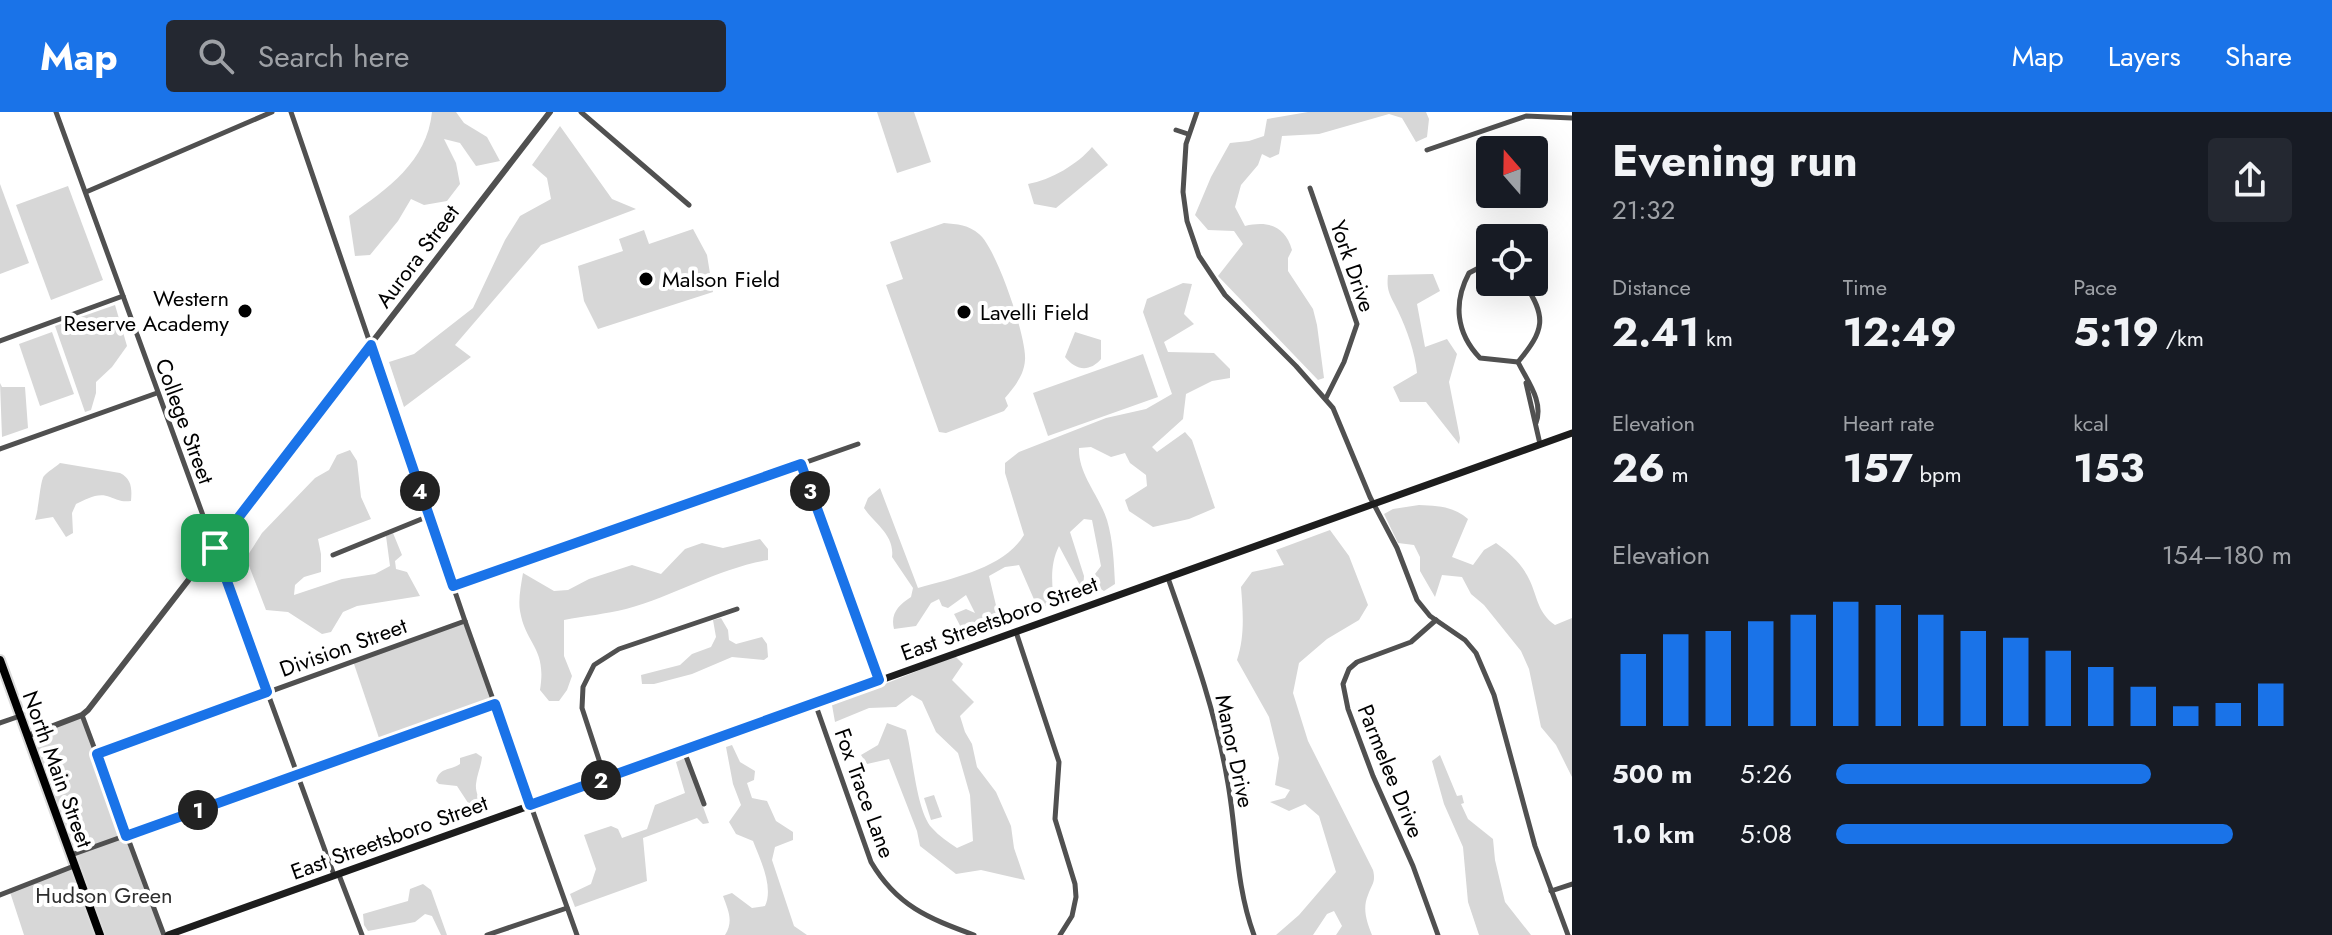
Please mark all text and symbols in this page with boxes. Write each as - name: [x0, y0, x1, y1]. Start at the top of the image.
- search box: [166, 20, 726, 92]
- text: Map: [40, 29, 118, 84]
- icon: search: [194, 34, 238, 78]
- text: Search here: [258, 35, 410, 78]
- text: Map: [2012, 36, 2064, 77]
- text: Layers: [2108, 36, 2181, 77]
- text: Share: [2225, 36, 2292, 77]
- text: Evening run: [1612, 129, 1858, 193]
- north arrow: [1476, 136, 1548, 208]
- map controls: [1476, 136, 1548, 296]
- button: share: [2208, 138, 2292, 222]
- text: 21:32: [1612, 191, 1675, 229]
- street label: Aurora Street: [367, 197, 467, 314]
- street label: York Drive: [1322, 216, 1384, 316]
- button: locate: [1476, 224, 1548, 296]
- place label: Malson Field: [662, 263, 780, 295]
- marker: Malson Field: [637, 270, 655, 288]
- text: Distance: [1612, 271, 1691, 303]
- text: Time: [1843, 271, 1887, 303]
- text: Pace: [2073, 271, 2117, 303]
- place label: Western Reserve Academy: [63, 282, 229, 339]
- place label: Lavelli Field: [980, 296, 1089, 328]
- marker: Western Reserve Academy: [236, 302, 254, 320]
- marker: Lavelli Field: [955, 303, 973, 321]
- text: 2.41: [1612, 303, 1699, 361]
- text: 12:49: [1843, 303, 1957, 361]
- text: 5:19: [2073, 303, 2159, 361]
- text: km: [1699, 322, 1733, 354]
- text: /km: [2159, 322, 2204, 354]
- street label: College Street: [147, 354, 223, 489]
- text: Elevation: [1612, 407, 1695, 439]
- text: Heart rate: [1843, 407, 1934, 439]
- text: kcal: [2073, 407, 2109, 439]
- text: 26: [1612, 439, 1665, 497]
- text: 157: [1843, 439, 1913, 497]
- text: 153: [2073, 439, 2144, 497]
- text: m: [1665, 458, 1689, 490]
- text: bpm: [1913, 458, 1962, 490]
- pin: 4: [400, 471, 440, 511]
- pin: 3: [790, 471, 830, 511]
- text: 4: [412, 475, 428, 507]
- text: 3: [803, 475, 817, 507]
- pin: [181, 514, 249, 582]
- icon: arrive: [193, 526, 237, 570]
- text: Elevation: [1612, 536, 1710, 574]
- text: 154–180 m: [2162, 536, 2292, 574]
- street label: East Streetsboro Street: [896, 567, 1103, 669]
- street label: Division Street: [275, 609, 412, 685]
- street label: North Main Street: [15, 686, 101, 853]
- street label: Manor Drive: [1207, 691, 1263, 811]
- street label: Parmelee Drive: [1350, 700, 1432, 842]
- street label: Fox Trace Lane: [827, 723, 903, 863]
- text: 500 m: [1612, 755, 1692, 793]
- text: 5:26: [1740, 755, 1792, 793]
- pin: 2: [581, 760, 621, 800]
- text: 2: [594, 764, 608, 796]
- street label: East Streetsboro Street: [286, 786, 493, 888]
- pin: 1: [178, 790, 218, 830]
- text: 1: [192, 794, 204, 826]
- text: 1.0 km: [1612, 815, 1695, 853]
- text: 5:08: [1740, 815, 1792, 853]
- park label: Hudson Green: [35, 879, 173, 911]

